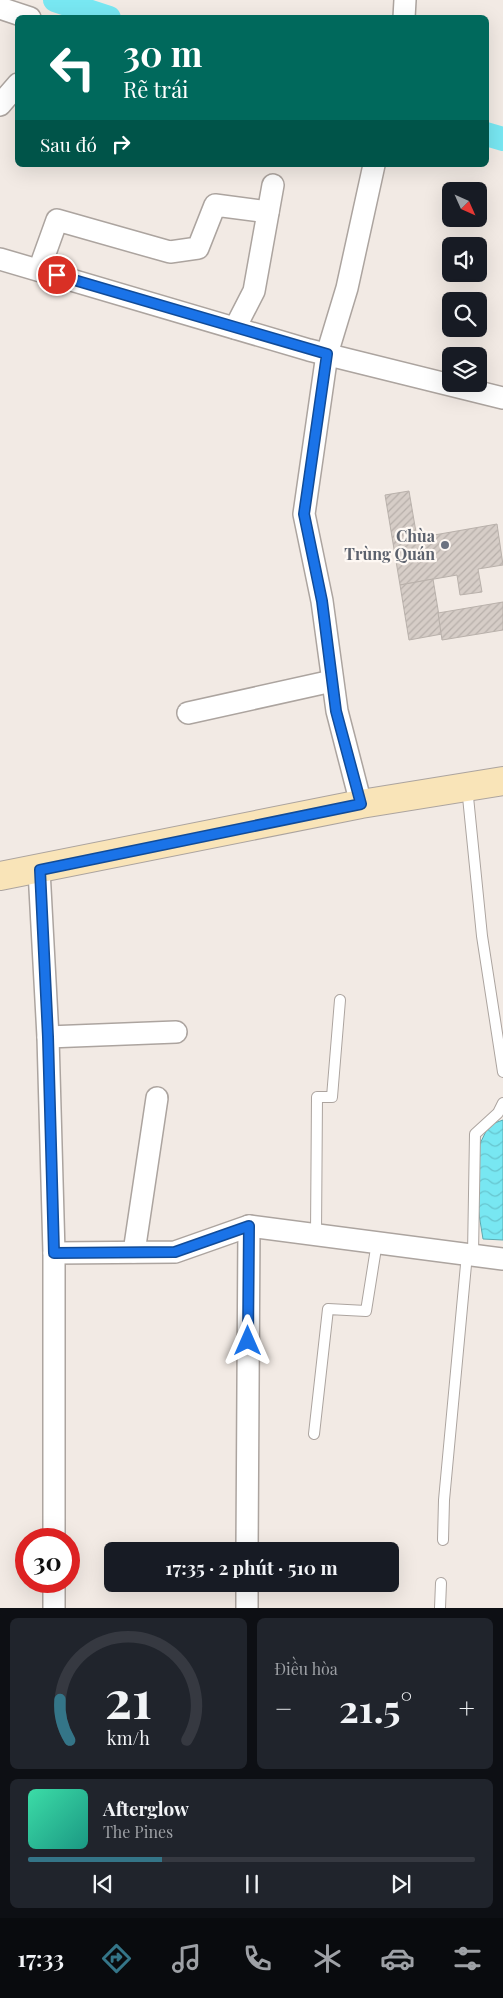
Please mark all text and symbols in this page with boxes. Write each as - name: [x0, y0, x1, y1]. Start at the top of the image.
- text: 30 m: [123, 29, 203, 76]
- icon: left: [40, 35, 105, 100]
- text: Rẽ trái: [123, 74, 189, 104]
- icon: right: [107, 130, 135, 158]
- text: Sau đó: [40, 131, 97, 157]
- north arrow: [442, 182, 488, 228]
- map controls: [442, 182, 487, 392]
- button: sound: [442, 237, 487, 282]
- pin: [36, 254, 78, 296]
- icon: arrive: [43, 261, 71, 289]
- button: search: [442, 292, 487, 337]
- button: layers: [442, 347, 487, 392]
- place label: Chùa Trùng Quán: [344, 525, 436, 564]
- marker: Chùa Trùng Quán: [439, 539, 451, 551]
- position arrow: [221, 1314, 273, 1366]
- speed limit sign: 30: [15, 1528, 80, 1593]
- text: 17:35 · 2 phút · 510 m: [165, 1554, 338, 1580]
- text: Điều hòa: [275, 1658, 338, 1679]
- text: 21: [105, 1663, 152, 1732]
- text: 21.5°: [339, 1682, 412, 1733]
- text: −: [275, 1689, 293, 1726]
- text: +: [459, 1689, 475, 1726]
- text: km/h: [107, 1726, 150, 1749]
- text: Afterglow: [103, 1795, 189, 1821]
- text: The Pines: [103, 1821, 173, 1842]
- icon: previous: [89, 1870, 117, 1898]
- icon: pause: [238, 1870, 266, 1898]
- icon: next: [387, 1870, 415, 1898]
- icon: directions: [99, 1941, 134, 1976]
- icon: music: [169, 1941, 204, 1976]
- icon: phone: [240, 1941, 275, 1976]
- icon: climate: [310, 1941, 345, 1976]
- icon: car: [380, 1941, 415, 1976]
- icon: filters: [450, 1941, 485, 1976]
- text: 17:33: [18, 1943, 64, 1973]

